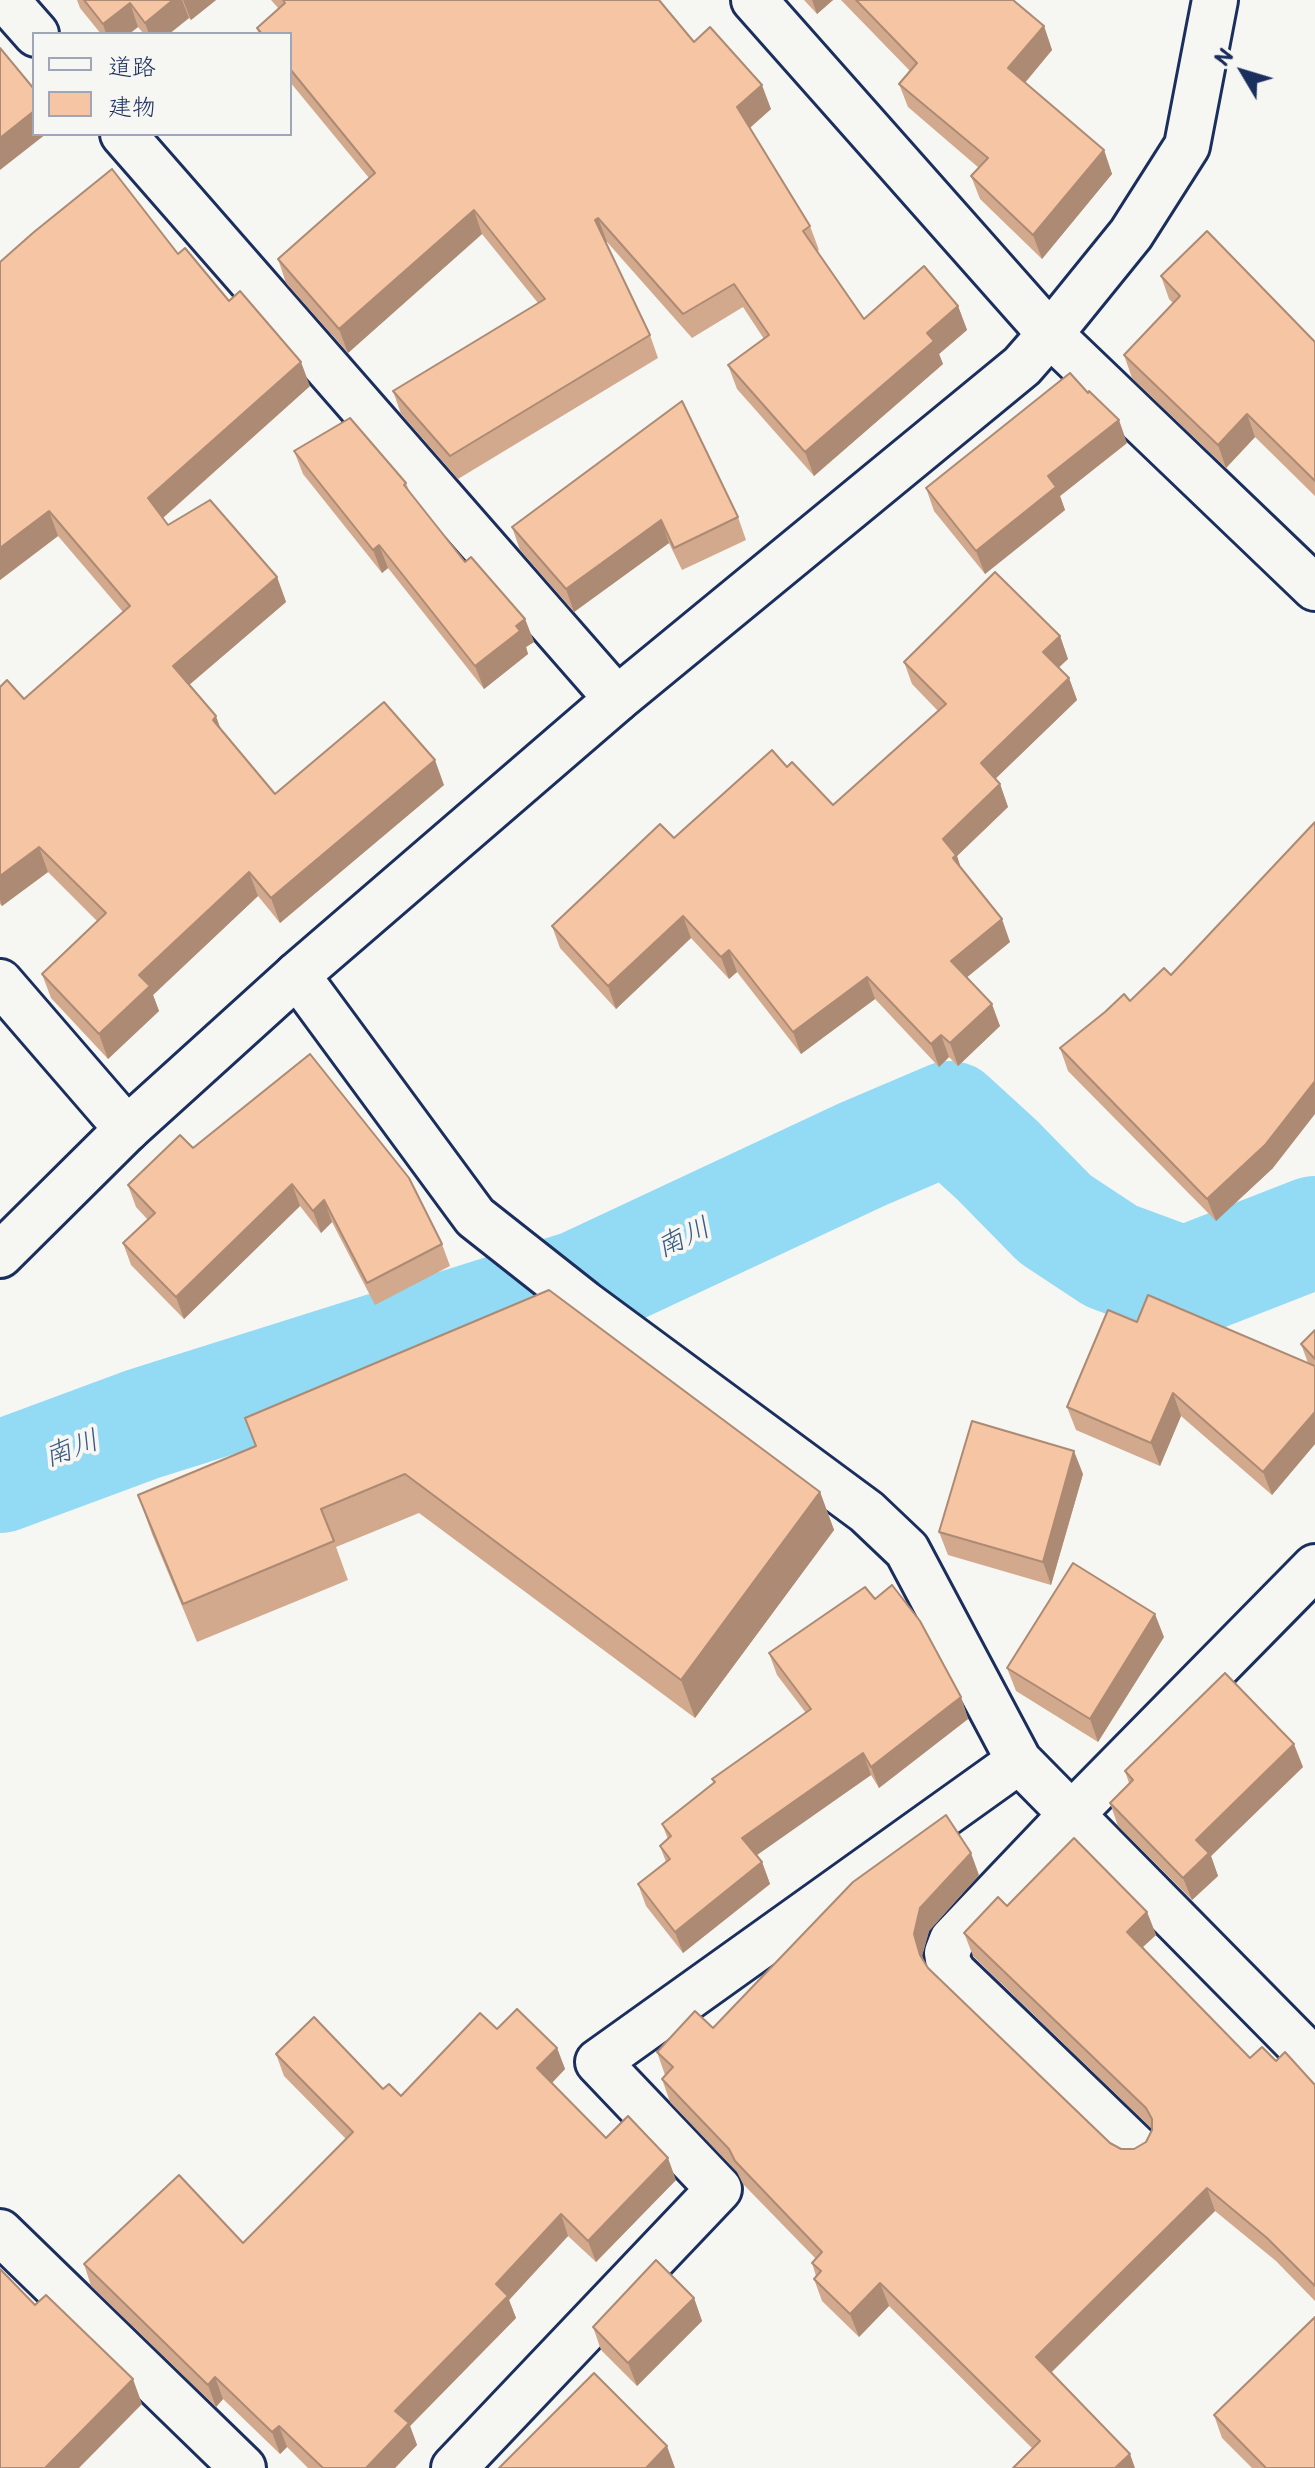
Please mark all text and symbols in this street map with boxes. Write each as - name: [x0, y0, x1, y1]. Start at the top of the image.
- legend: [32, 32, 292, 136]
- north arrow: [1203, 32, 1283, 112]
- text: N: [1208, 43, 1239, 71]
- text: 道路: [108, 52, 156, 81]
- text: 建物: [108, 92, 156, 121]
- water label: 南川: [652, 1212, 716, 1266]
- water label: 南川: [40, 1425, 104, 1475]

